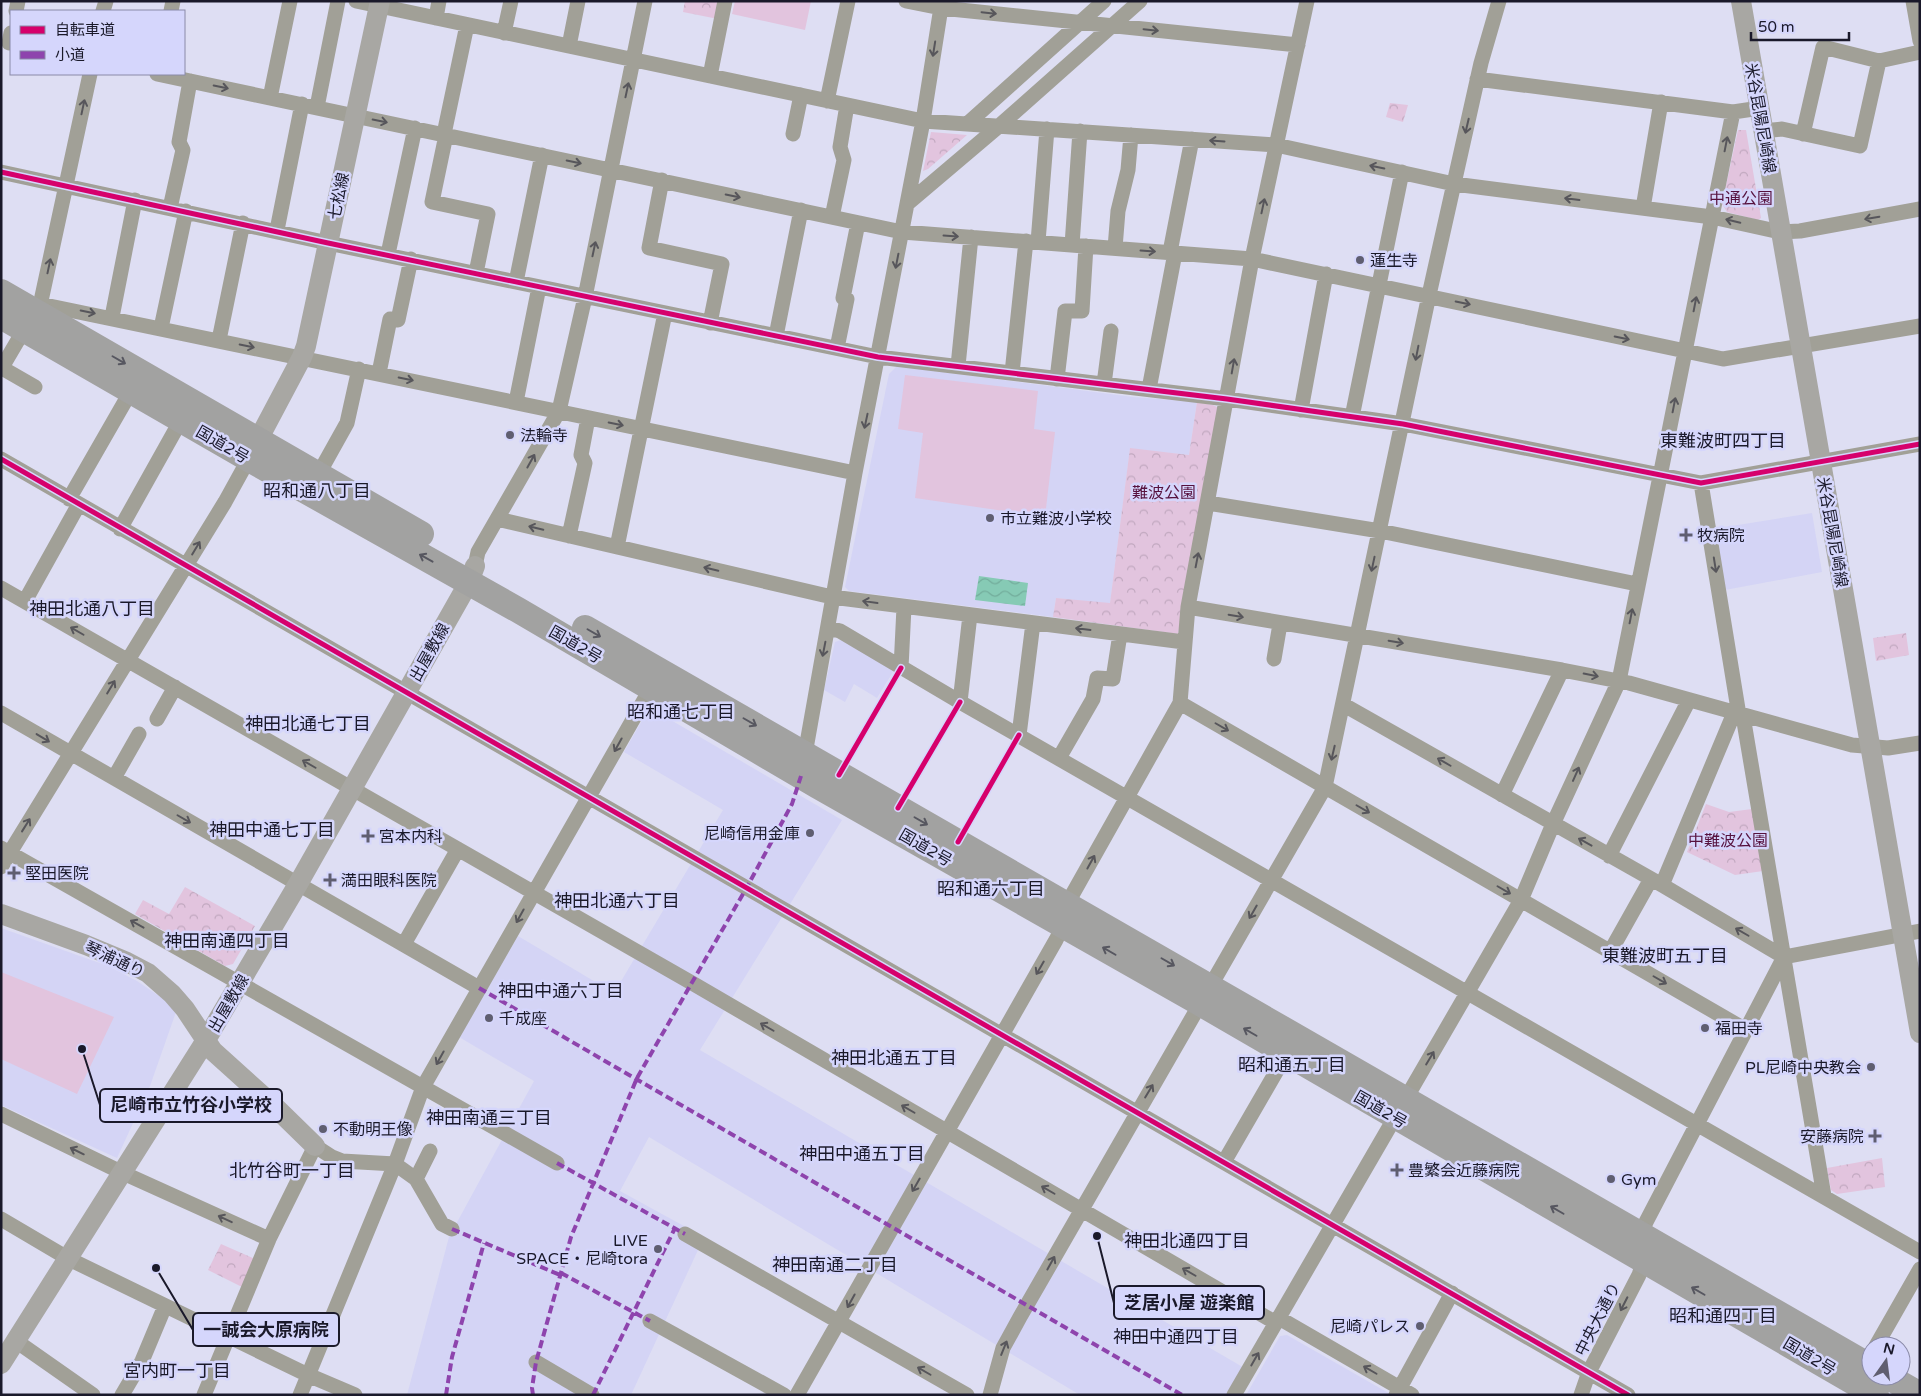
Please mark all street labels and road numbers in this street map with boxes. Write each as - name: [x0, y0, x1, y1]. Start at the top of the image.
- street label: 米谷昆陽尼崎線: [1740, 61, 1780, 175]
- street label: 七松線: [324, 171, 354, 222]
- street label: 国道2号: [192, 422, 253, 468]
- street label: 米谷昆陽尼崎線: [1812, 475, 1852, 589]
- street label: 出屋敷線: [406, 620, 454, 685]
- street label: 国道2号: [545, 622, 606, 668]
- street label: 国道2号: [895, 825, 956, 871]
- street label: 琴浦通り: [81, 937, 148, 982]
- street label: 出屋敷線: [204, 971, 254, 1036]
- street label: 国道2号: [1350, 1087, 1411, 1133]
- street label: 中央大通り: [1571, 1279, 1625, 1360]
- street label: 国道2号: [1779, 1333, 1840, 1380]

